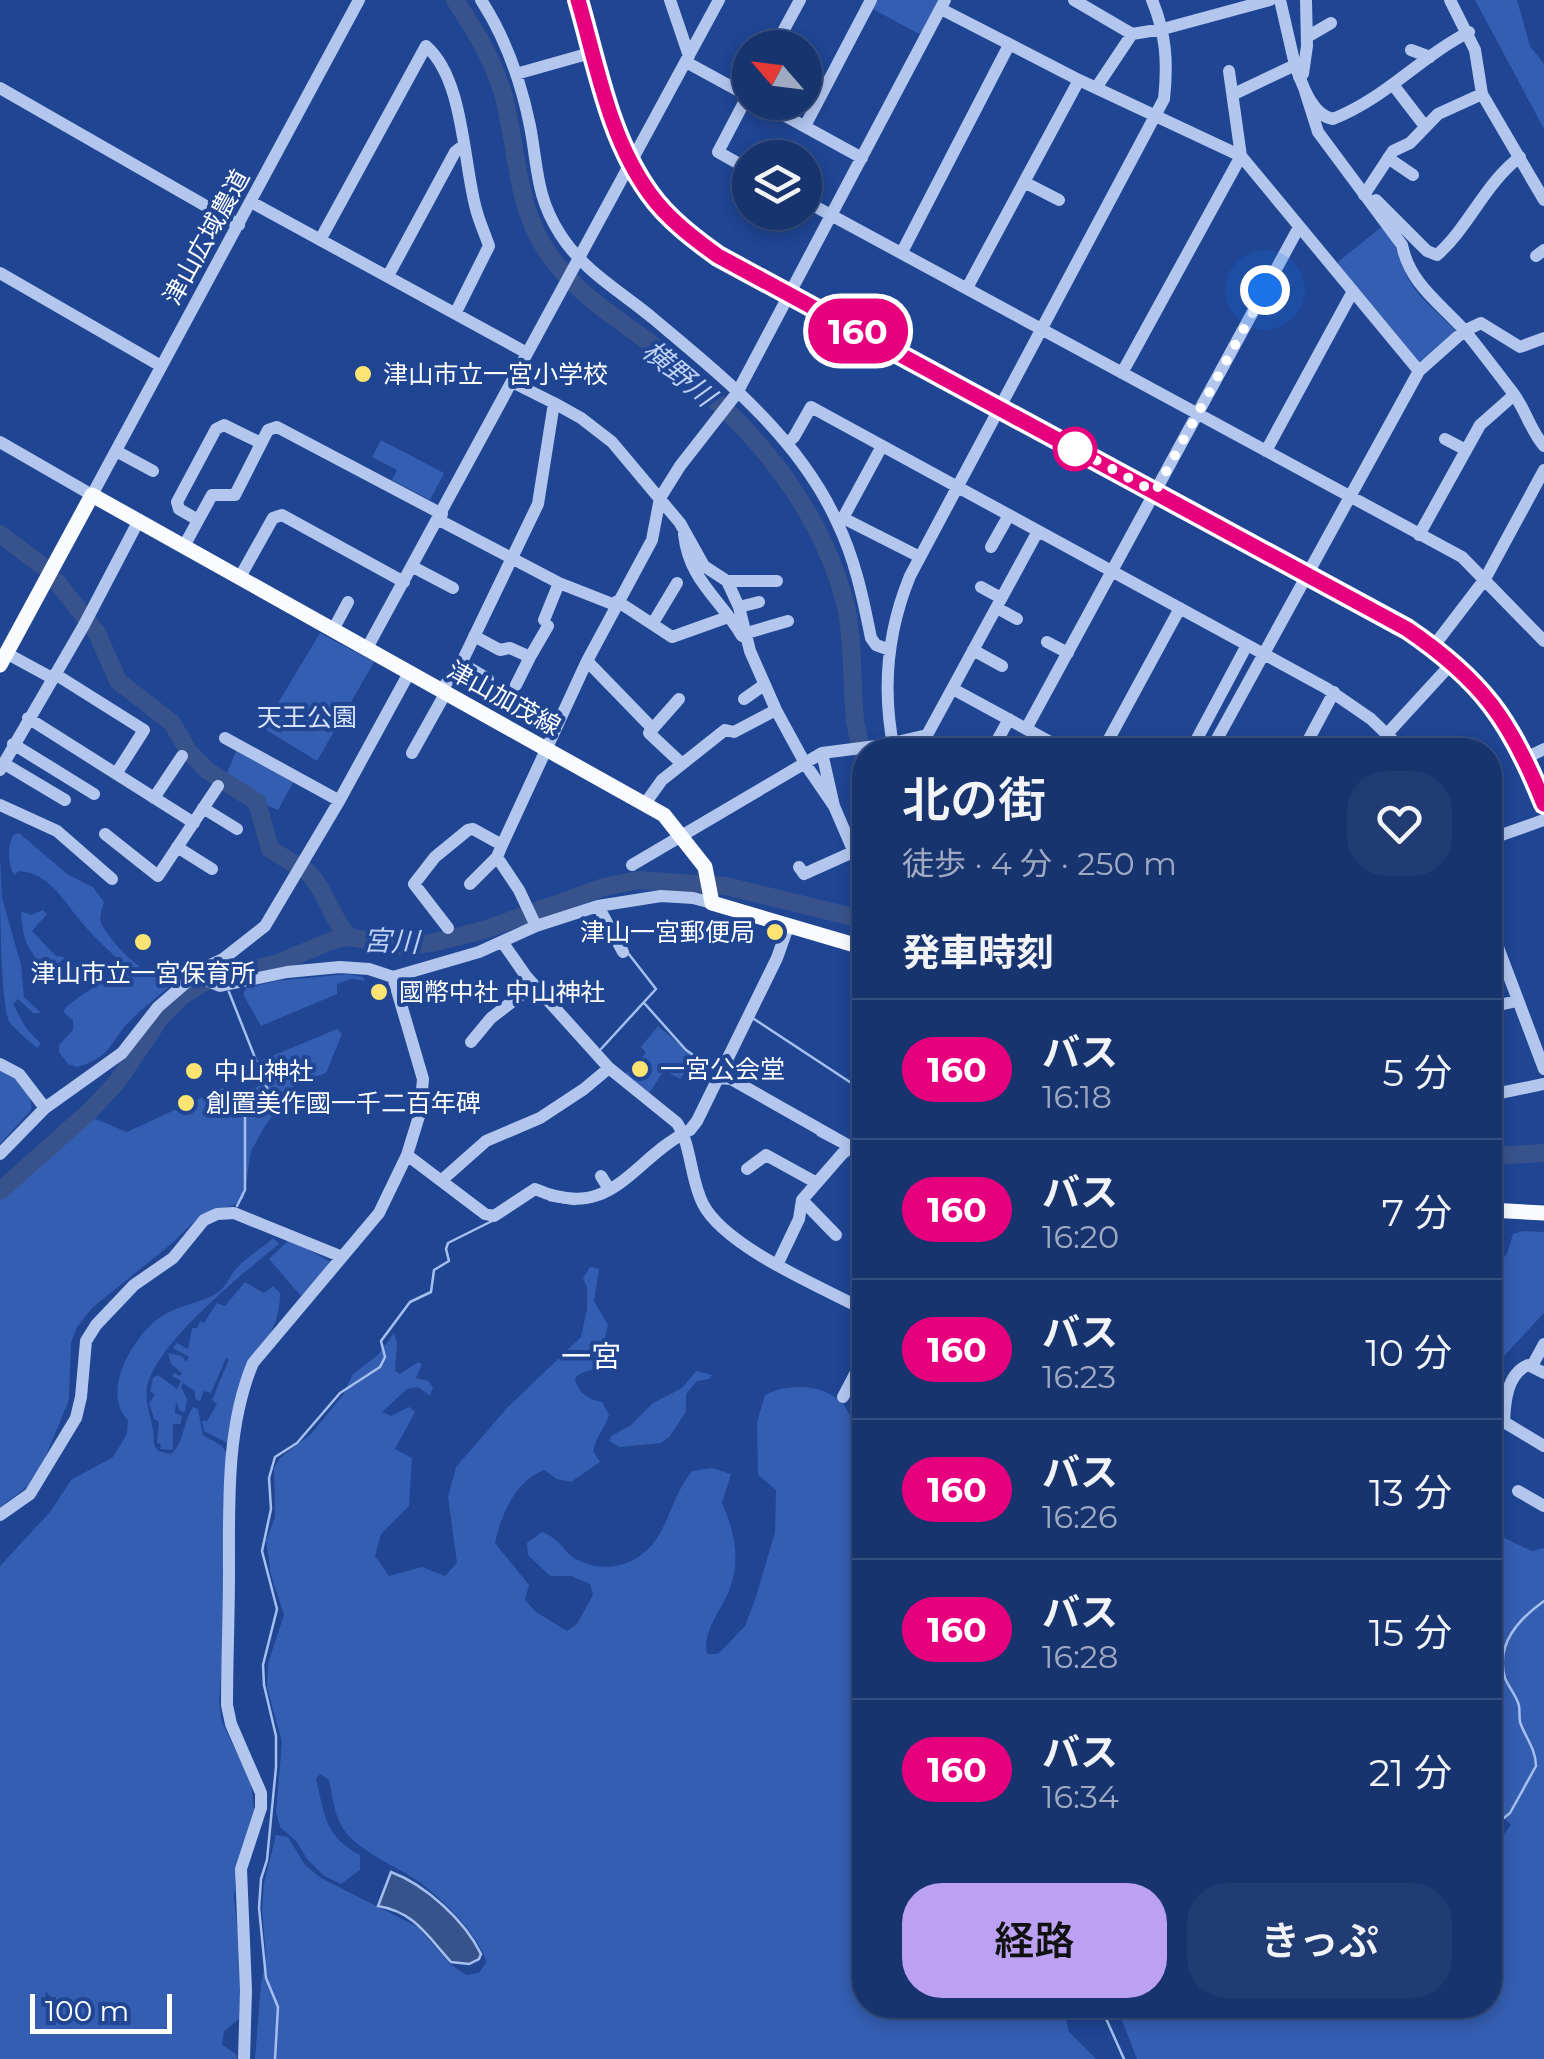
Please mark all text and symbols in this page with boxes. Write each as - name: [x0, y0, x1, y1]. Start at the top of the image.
- north arrow: [732, 30, 822, 120]
- map controls: [732, 30, 822, 230]
- button: layers: [732, 140, 822, 230]
- street label: 津山広域農道: [157, 164, 255, 310]
- your location: [1240, 265, 1290, 315]
- line badge: 160: [800, 298, 916, 364]
- text: 160: [828, 310, 888, 353]
- water label: 横野川: [636, 333, 724, 415]
- place label: 津山市立一宮小学校: [383, 359, 608, 389]
- marker: 津山市立一宮小学校: [352, 363, 374, 385]
- unlabelled marker: [1054, 428, 1096, 470]
- street label: 津山加茂線: [442, 655, 566, 741]
- park label: 天王公園: [257, 702, 357, 732]
- text: 北の街: [902, 771, 1046, 829]
- button: heart: [1347, 771, 1452, 876]
- text: 徒歩 · 4 分 · 250 m: [902, 844, 1177, 883]
- place label: 津山一宮郵便局: [580, 917, 755, 947]
- marker: 津山一宮郵便局: [764, 921, 786, 943]
- water label: 宮川: [362, 923, 423, 959]
- text: 発車時刻: [902, 929, 1054, 976]
- marker: 津山市立一宮保育所: [132, 931, 154, 953]
- place label: 津山市立一宮保育所: [30, 958, 256, 988]
- place label: 國幣中社 中山神社: [399, 977, 606, 1007]
- marker: 國幣中社 中山神社: [368, 981, 390, 1003]
- text: バス: [1042, 1029, 1118, 1076]
- text: 160: [927, 1048, 987, 1091]
- text: 5 分: [1383, 1049, 1452, 1096]
- place label: 一宮公会堂: [660, 1054, 785, 1084]
- place label: 中山神社: [214, 1056, 314, 1086]
- marker: 一宮公会堂: [629, 1058, 651, 1080]
- marker: 中山神社: [183, 1060, 205, 1082]
- text: 16:18: [1042, 1077, 1112, 1116]
- place label: 創置美作國一千二百年碑: [206, 1088, 481, 1118]
- marker: 創置美作國一千二百年碑: [175, 1092, 197, 1114]
- text: バス: [1042, 1169, 1118, 1216]
- text: 160: [927, 1188, 987, 1231]
- text: 7 分: [1382, 1189, 1452, 1236]
- text: 16:20: [1042, 1217, 1119, 1256]
- text: バス: [1042, 1309, 1118, 1356]
- text: 160: [927, 1328, 987, 1371]
- text: 10 分: [1365, 1329, 1452, 1376]
- district label: 一宮: [561, 1338, 621, 1375]
- text: 16:23: [1042, 1357, 1116, 1396]
- text: バス: [1042, 1449, 1118, 1496]
- text: 160: [927, 1468, 987, 1511]
- text: 13 分: [1369, 1469, 1452, 1516]
- text: 16:26: [1042, 1497, 1117, 1536]
- text: バス: [1042, 1589, 1118, 1636]
- text: 160: [927, 1608, 987, 1651]
- text: 15 分: [1369, 1609, 1452, 1656]
- text: 16:28: [1042, 1637, 1118, 1676]
- text: バス: [1042, 1729, 1118, 1776]
- text: 160: [927, 1748, 987, 1791]
- text: 21 分: [1369, 1749, 1452, 1796]
- text: 16:34: [1042, 1777, 1119, 1816]
- button: 経路: [902, 1883, 1167, 1998]
- button: きっぷ: [1187, 1883, 1452, 1998]
- scale bar: [30, 1989, 172, 2034]
- text: 100 m: [45, 1994, 129, 2028]

